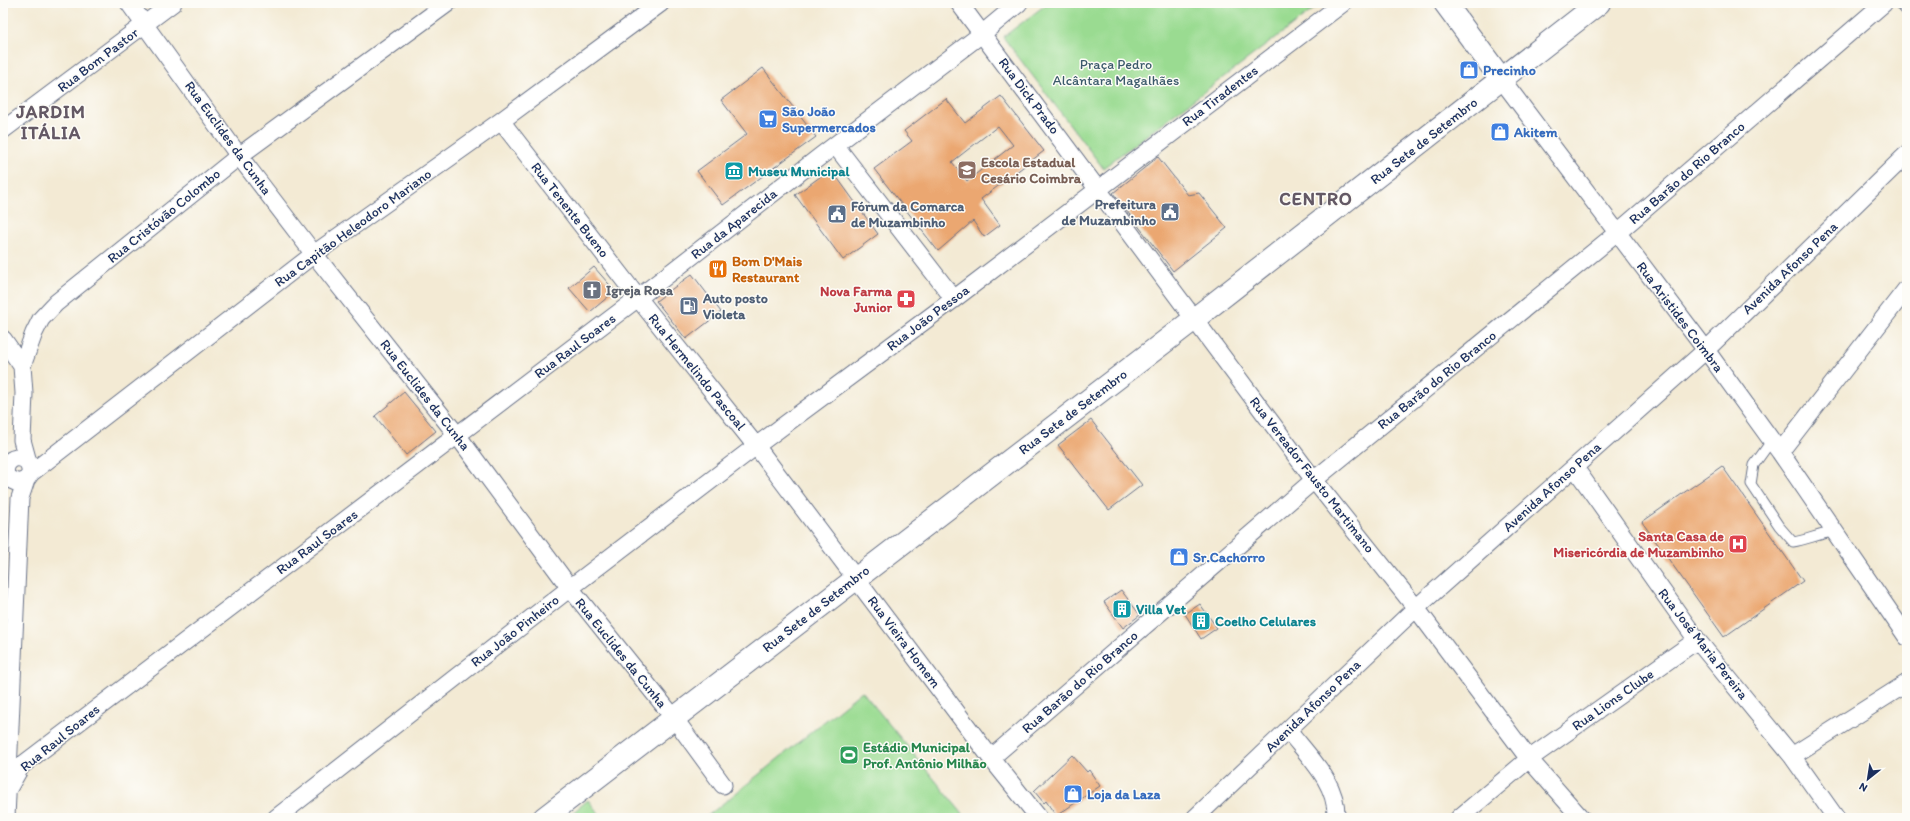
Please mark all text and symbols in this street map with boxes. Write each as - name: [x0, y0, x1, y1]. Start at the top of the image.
- street label: Rua Bom Pastor: [54, 24, 142, 96]
- street label: Rua Dick Prado: [995, 54, 1063, 138]
- park label: Praça Pedro Alcântara Magalhães: [1053, 56, 1179, 89]
- shop icon: Precinho: [1458, 59, 1480, 81]
- street label: Rua Tiradentes: [1179, 62, 1261, 130]
- place label: Precinho: [1483, 62, 1536, 79]
- street label: Rua Euclides da Cunha: [181, 78, 275, 198]
- street label: Rua Sete de Setembro: [1367, 94, 1481, 188]
- district label: JARDIM ITÁLIA: [15, 101, 86, 144]
- place label: São João Supermercados: [782, 103, 876, 136]
- supermarket icon: São João Supermercados: [757, 108, 779, 130]
- street label: Rua Barão do Rio Branco: [1626, 118, 1748, 228]
- shop icon: Akitem: [1489, 121, 1511, 143]
- place label: Akitem: [1513, 124, 1558, 141]
- place label: Escola Estadual Cesário Coimbra: [981, 154, 1082, 187]
- street label: Rua Tenente Bueno: [527, 159, 613, 261]
- school or university icon: Escola Estadual Cesário Coimbra: [956, 159, 978, 181]
- museum icon: Museu Municipal: [723, 160, 745, 182]
- place label: Museu Municipal: [748, 163, 850, 180]
- street label: Rua Cristóvão Colombo: [104, 165, 224, 267]
- street label: Rua Capitão Heleodoro Mariano: [271, 165, 435, 291]
- street label: Rua da Aparecida: [688, 185, 781, 263]
- district label: CENTRO: [1279, 188, 1353, 210]
- place label: Prefeitura de Muzambinho: [1062, 196, 1156, 229]
- place label: Fórum da Comarca de Muzambinho: [851, 198, 964, 231]
- public building icon: Prefeitura de Muzambinho: [1159, 201, 1181, 223]
- public building icon: Fórum da Comarca de Muzambinho: [826, 203, 848, 225]
- street label: Avenida Afonso Pena: [1739, 218, 1842, 318]
- place label: Bom D'Mais Restaurant: [732, 253, 802, 286]
- restaurant icon: Bom D'Mais Restaurant: [707, 258, 729, 280]
- street label: Rua Aristides Coimbra: [1633, 258, 1727, 376]
- church icon: Igreja Rosa: [581, 279, 603, 301]
- street label: Rua João Pessoa: [883, 281, 973, 355]
- place label: Igreja Rosa: [606, 282, 674, 299]
- place label: Nova Farma Junior: [820, 283, 893, 316]
- pharmacy icon: Nova Farma Junior: [895, 288, 917, 310]
- place label: Auto posto Violeta: [702, 290, 768, 323]
- fuel station icon: Auto posto Violeta: [678, 295, 700, 317]
- street label: Rua Raul Soares: [531, 310, 619, 382]
- street label: Rua Hermelindo Pascoal: [645, 310, 749, 434]
- street label: Rua Barão do Rio Branco: [1374, 327, 1500, 433]
- street label: Rua Euclides da Cunha: [376, 336, 474, 454]
- street label: Rua Sete de Setembro: [1015, 366, 1131, 458]
- street label: Rua Vereador Fausto Martimano: [1246, 394, 1378, 556]
- street label: Avenida Afonso Pena: [1499, 438, 1605, 535]
- street label: Rua Raul Soares: [273, 506, 361, 578]
- place label: Santa Casa de Misericórdia de Muzambinho: [1553, 528, 1724, 561]
- hospital icon: Santa Casa de Misericórdia de Muzambinho: [1727, 533, 1749, 555]
- shop icon: Sr.Cachorro: [1168, 546, 1190, 568]
- place label: Sr.Cachorro: [1193, 549, 1265, 566]
- street label: Rua Sete de Setembro: [759, 562, 873, 656]
- street label: Rua José Maria Pereira: [1654, 585, 1752, 703]
- street label: Rua João Pinheiro: [468, 591, 562, 671]
- street label: Rua Vieira Homem: [864, 593, 944, 692]
- street label: Rua Euclides da Cunha: [571, 595, 671, 711]
- building icon: Villa Vet: [1111, 598, 1133, 620]
- place label: Villa Vet: [1136, 601, 1187, 618]
- building icon: Coelho Celulares: [1190, 610, 1212, 632]
- place label: Coelho Celulares: [1215, 613, 1316, 630]
- street label: Rua Barão do Rio Branco: [1019, 627, 1141, 737]
- street label: Avenida Afonso Pena: [1262, 656, 1365, 756]
- street label: Rua Lions Clube: [1569, 665, 1657, 734]
- street label: Rua Raul Soares: [17, 701, 103, 775]
- place label: Estádio Municipal Prof. Antônio Milhão: [863, 739, 987, 772]
- sports icon: Estádio Municipal Prof. Antônio Milhão: [838, 744, 860, 766]
- north arrow: [1848, 759, 1888, 799]
- text: N: [1857, 780, 1870, 795]
- shop icon: Loja da Laza: [1062, 783, 1084, 805]
- place label: Loja da Laza: [1087, 786, 1160, 803]

